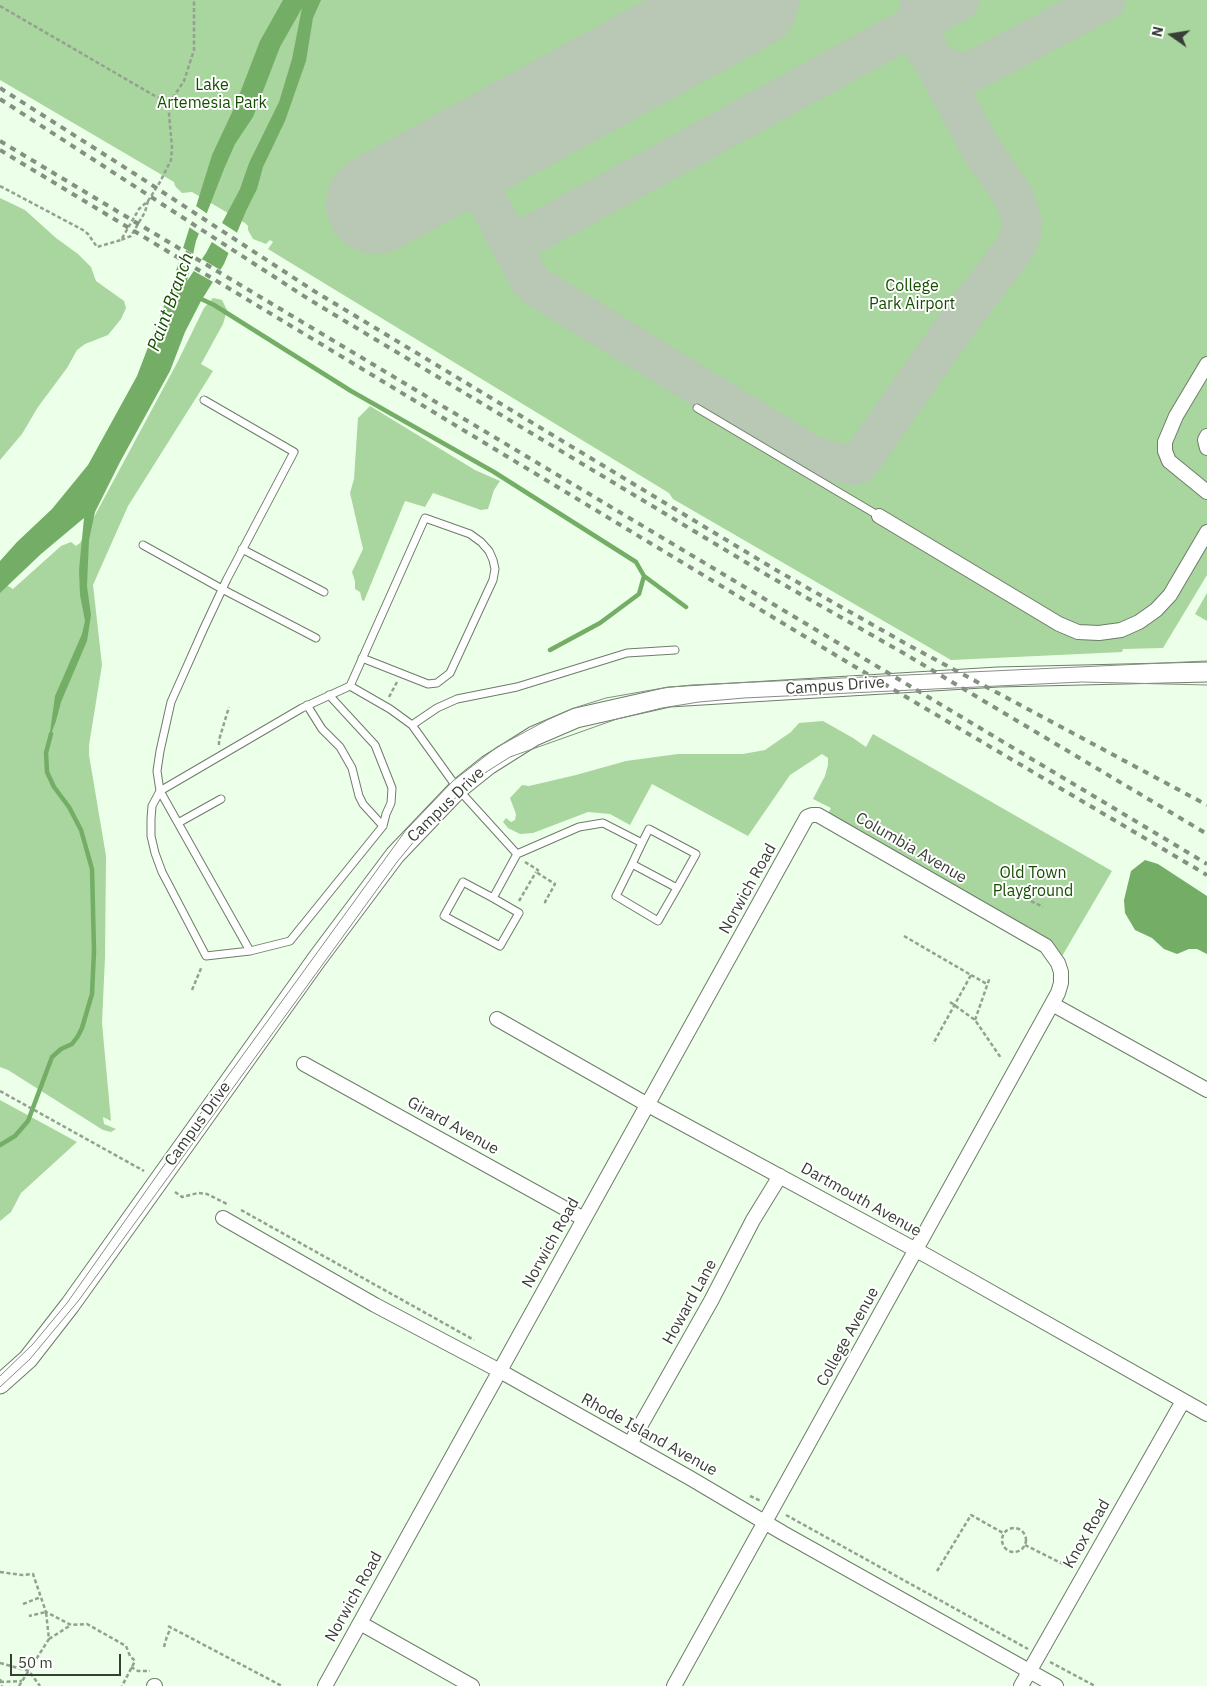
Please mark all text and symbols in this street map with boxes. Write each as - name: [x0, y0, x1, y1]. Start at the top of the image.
- north arrow: [1147, 10, 1197, 60]
- text: N: [1147, 25, 1167, 39]
- park label: Lake Artemesia Park: [157, 75, 267, 113]
- water label: Paint Branch: [143, 250, 199, 354]
- park label: College Park Airport: [869, 276, 955, 314]
- street label: Campus Drive: [785, 673, 885, 699]
- street label: Campus Drive: [404, 764, 488, 846]
- street label: Columbia Avenue: [852, 808, 970, 888]
- street label: Norwich Road: [715, 841, 781, 937]
- park label: Old Town Playground: [993, 863, 1073, 901]
- street label: Campus Drive: [161, 1078, 235, 1170]
- street label: Girard Avenue: [404, 1093, 502, 1159]
- street label: Dartmouth Avenue: [797, 1159, 925, 1241]
- street label: Norwich Road: [518, 1195, 584, 1291]
- street label: Howard Lane: [659, 1256, 721, 1348]
- street label: College Avenue: [813, 1284, 883, 1390]
- street label: Rhode Island Avenue: [578, 1390, 720, 1480]
- street label: Knox Road: [1060, 1496, 1114, 1572]
- street label: Norwich Road: [321, 1549, 387, 1645]
- scale bar: [12, 1644, 124, 1676]
- text: 50 m: [18, 1653, 53, 1672]

